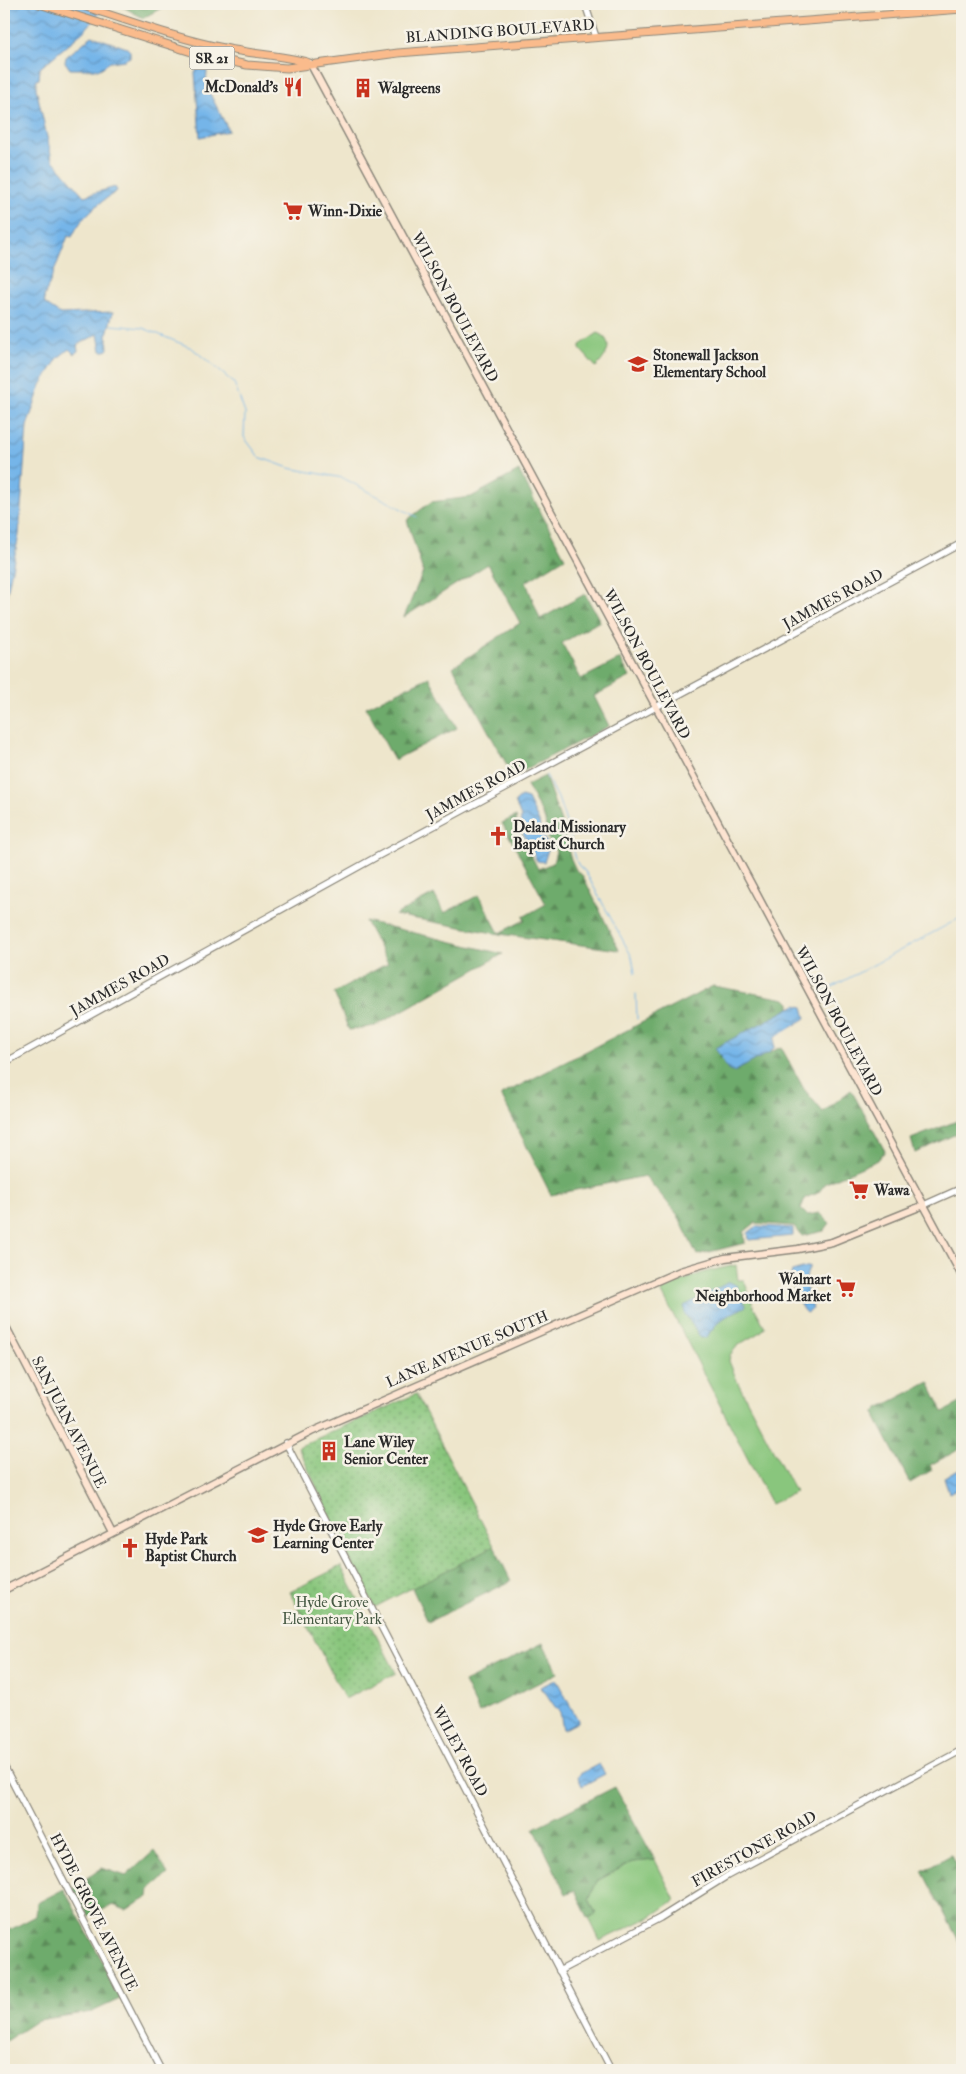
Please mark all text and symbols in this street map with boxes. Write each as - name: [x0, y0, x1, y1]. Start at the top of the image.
- street label: BLANDING BOULEVARD: [405, 15, 595, 48]
- road number: SR 21: [190, 46, 234, 70]
- restaurant icon: McDonald's: [282, 76, 304, 98]
- building icon: Walgreens: [352, 77, 374, 99]
- place label: McDonald's: [204, 78, 278, 97]
- place label: Walgreens: [377, 79, 440, 99]
- supermarket icon: Winn-Dixie: [282, 200, 304, 222]
- place label: Winn-Dixie: [307, 202, 383, 221]
- street label: WILSON BOULEVARD: [406, 228, 502, 386]
- place label: Stonewall Jackson Elementary School: [653, 346, 766, 383]
- school or university icon: Stonewall Jackson Elementary School: [627, 353, 649, 375]
- street label: JAMMES ROAD: [779, 565, 887, 635]
- street label: WILSON BOULEVARD: [598, 585, 694, 743]
- street label: JAMMES ROAD: [422, 756, 530, 826]
- place label: Deland Missionary Baptist Church: [513, 818, 627, 855]
- church icon: Deland Missionary Baptist Church: [487, 825, 509, 847]
- street label: WILSON BOULEVARD: [790, 942, 886, 1100]
- street label: JAMMES ROAD: [66, 950, 174, 1022]
- supermarket icon: Wawa: [848, 1179, 870, 1201]
- place label: Wawa: [873, 1181, 910, 1200]
- place label: Walmart Neighborhood Market: [694, 1270, 831, 1307]
- supermarket icon: Walmart Neighborhood Market: [835, 1277, 857, 1299]
- street label: LANE AVENUE SOUTH: [383, 1307, 551, 1392]
- street label: SAN JUAN AVENUE: [26, 1353, 110, 1492]
- place label: Lane Wiley Senior Center: [344, 1433, 428, 1469]
- building icon: Lane Wiley Senior Center: [318, 1440, 340, 1462]
- place label: Hyde Grove Early Learning Center: [273, 1517, 384, 1554]
- school or university icon: Hyde Grove Early Learning Center: [247, 1524, 269, 1546]
- place label: Hyde Park Baptist Church: [145, 1530, 237, 1567]
- church icon: Hyde Park Baptist Church: [119, 1537, 141, 1559]
- park label: Hyde Grove Elementary Park: [282, 1593, 382, 1629]
- street label: WILEY ROAD: [427, 1701, 492, 1800]
- street label: FIRESTONE ROAD: [688, 1807, 820, 1892]
- street label: HYDE GROVE AVENUE: [45, 1830, 142, 1995]

